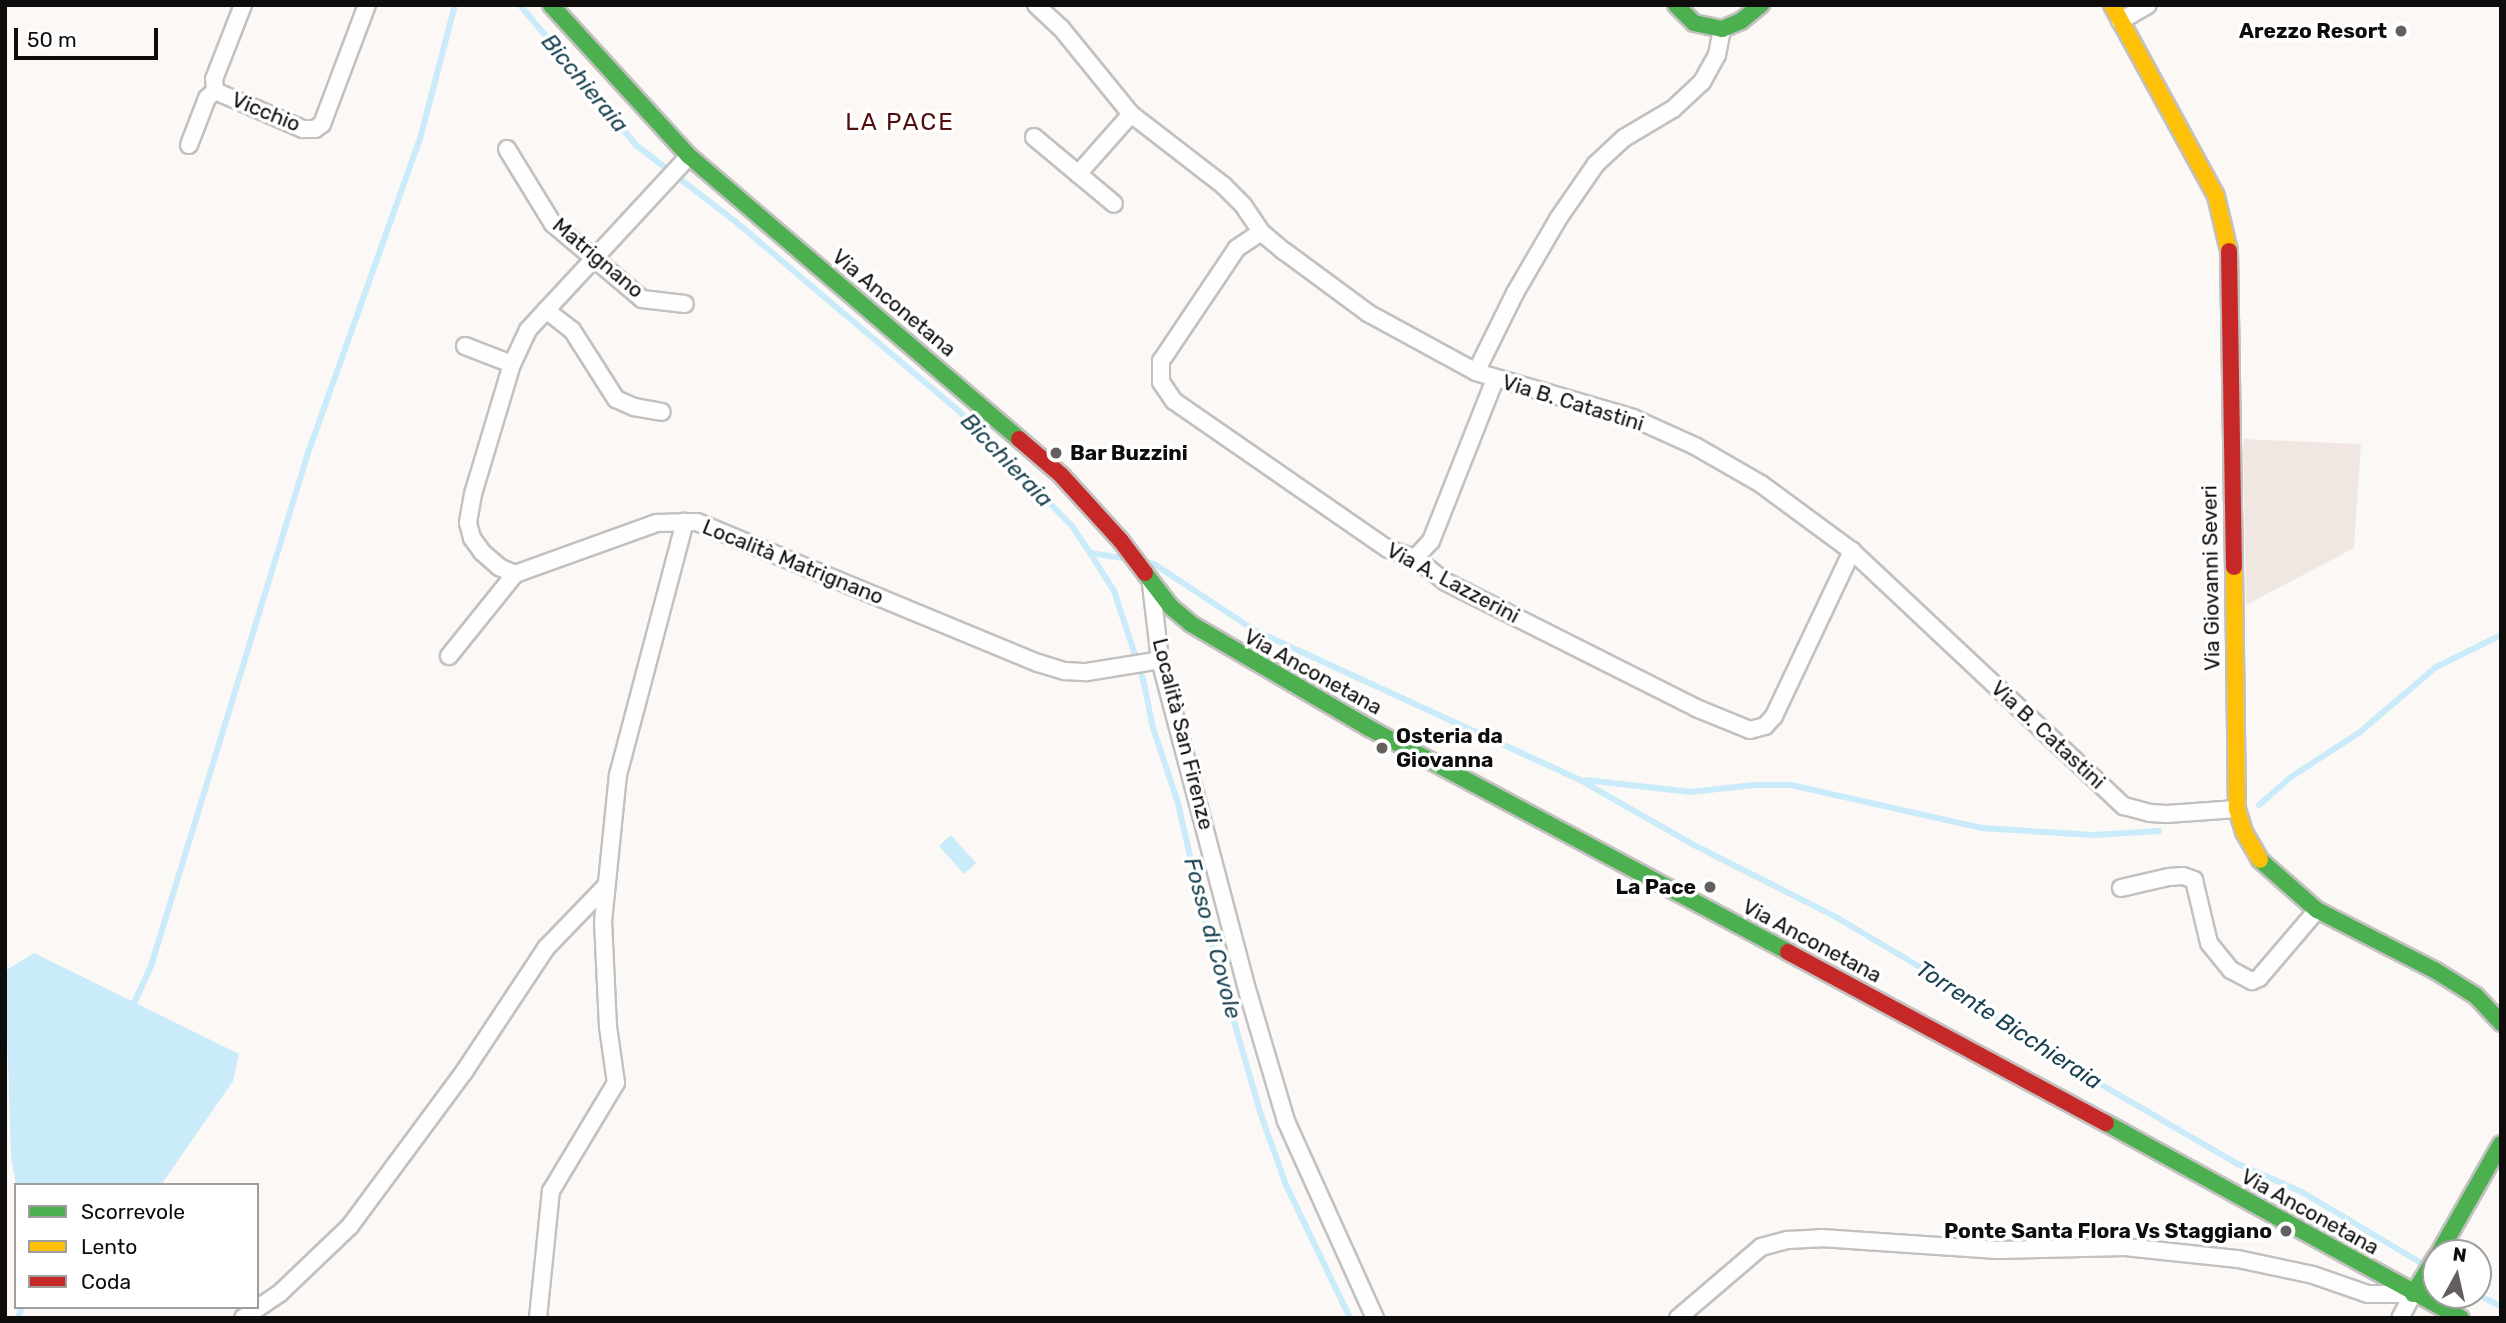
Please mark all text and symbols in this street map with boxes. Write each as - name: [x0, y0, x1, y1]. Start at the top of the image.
- scale bar: [18, 14, 161, 58]
- place label: Arezzo Resort: [2239, 18, 2387, 44]
- marker: Arezzo Resort: [2393, 23, 2409, 39]
- text: 50 m: [27, 27, 77, 52]
- water label: Bicchieraia: [536, 28, 634, 138]
- street label: Vicchio: [228, 87, 304, 137]
- district label: LA PACE: [846, 109, 954, 137]
- street label: Matrignano: [547, 213, 649, 303]
- street label: Via Anconetana: [827, 244, 961, 362]
- street label: Via B. Catastini: [1499, 369, 1647, 437]
- water label: Bicchieraia: [955, 407, 1059, 513]
- place label: Bar Buzzini: [1070, 440, 1188, 466]
- marker: Bar Buzzini: [1048, 445, 1064, 461]
- street label: Via Giovanni Severi: [2197, 485, 2225, 671]
- street label: Località Matrignano: [699, 514, 887, 610]
- street label: Via A. Lazzerini: [1382, 537, 1524, 629]
- street label: Via Anconetana: [1239, 624, 1387, 720]
- street label: Località San Firenze: [1147, 636, 1219, 832]
- street label: Via B. Catastini: [1986, 676, 2110, 794]
- place label: Osteria da Giovanna: [1396, 723, 1503, 773]
- marker: Osteria da Giovanna: [1374, 740, 1390, 756]
- water label: Fosso di Covole: [1178, 854, 1248, 1022]
- place label: La Pace: [1615, 874, 1696, 900]
- marker: La Pace: [1702, 879, 1718, 895]
- street label: Via Anconetana: [1738, 894, 1886, 988]
- water label: Torrente Bicchieraia: [1911, 955, 2107, 1095]
- street label: Via Anconetana: [2236, 1164, 2384, 1260]
- legend: [14, 1183, 259, 1309]
- text: Scorrevole: [81, 1199, 185, 1224]
- place label: Ponte Santa Flora Vs Staggiano: [1943, 1218, 2272, 1244]
- marker: Ponte Santa Flora Vs Staggiano: [2278, 1223, 2294, 1239]
- text: Lento: [81, 1234, 137, 1259]
- north arrow: [2422, 1239, 2492, 1309]
- text: N: [2451, 1242, 2468, 1267]
- text: Coda: [81, 1269, 131, 1294]

